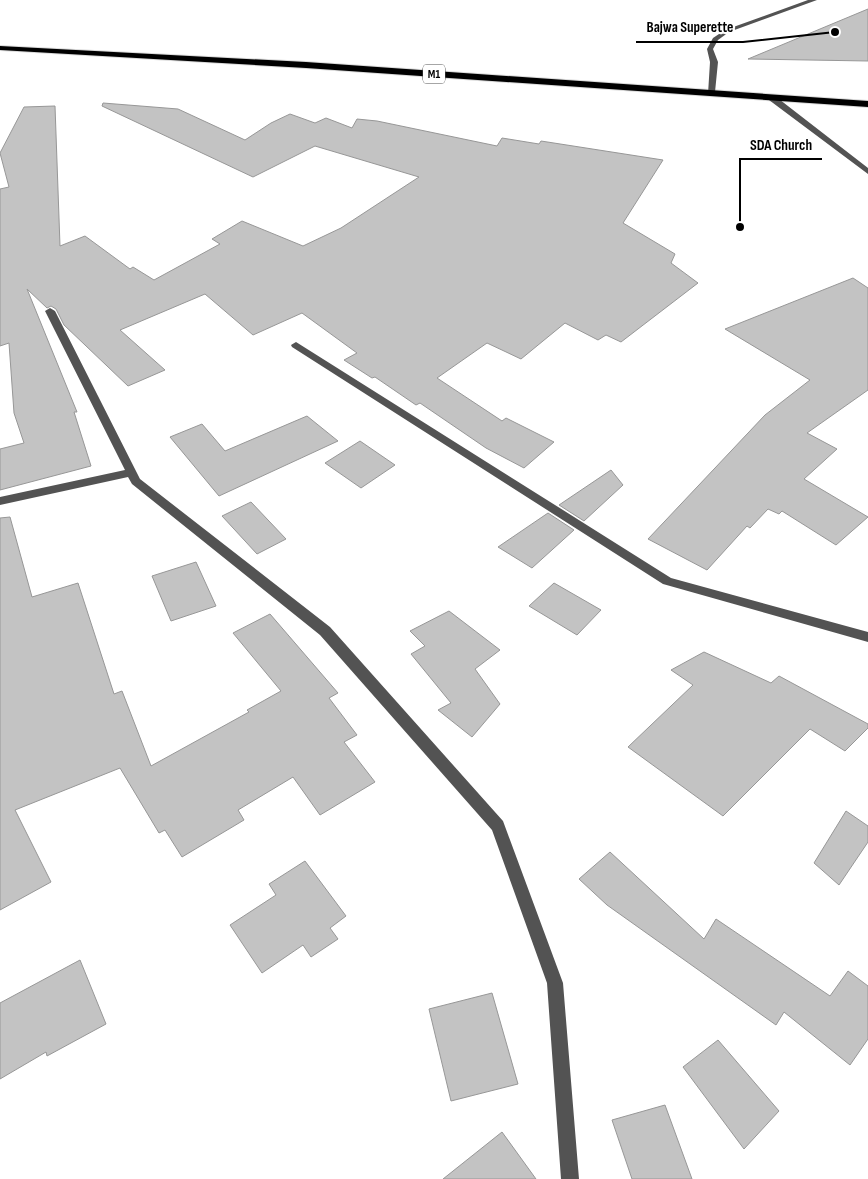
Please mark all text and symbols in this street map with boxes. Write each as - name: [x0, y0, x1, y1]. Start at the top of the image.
- callout: Bajwa Superette: [636, 12, 743, 42]
- text: Bajwa Superette: [646, 18, 734, 37]
- road number: M1: [423, 64, 445, 84]
- callout: SDA Church: [740, 129, 822, 159]
- text: SDA Church: [750, 136, 812, 155]

